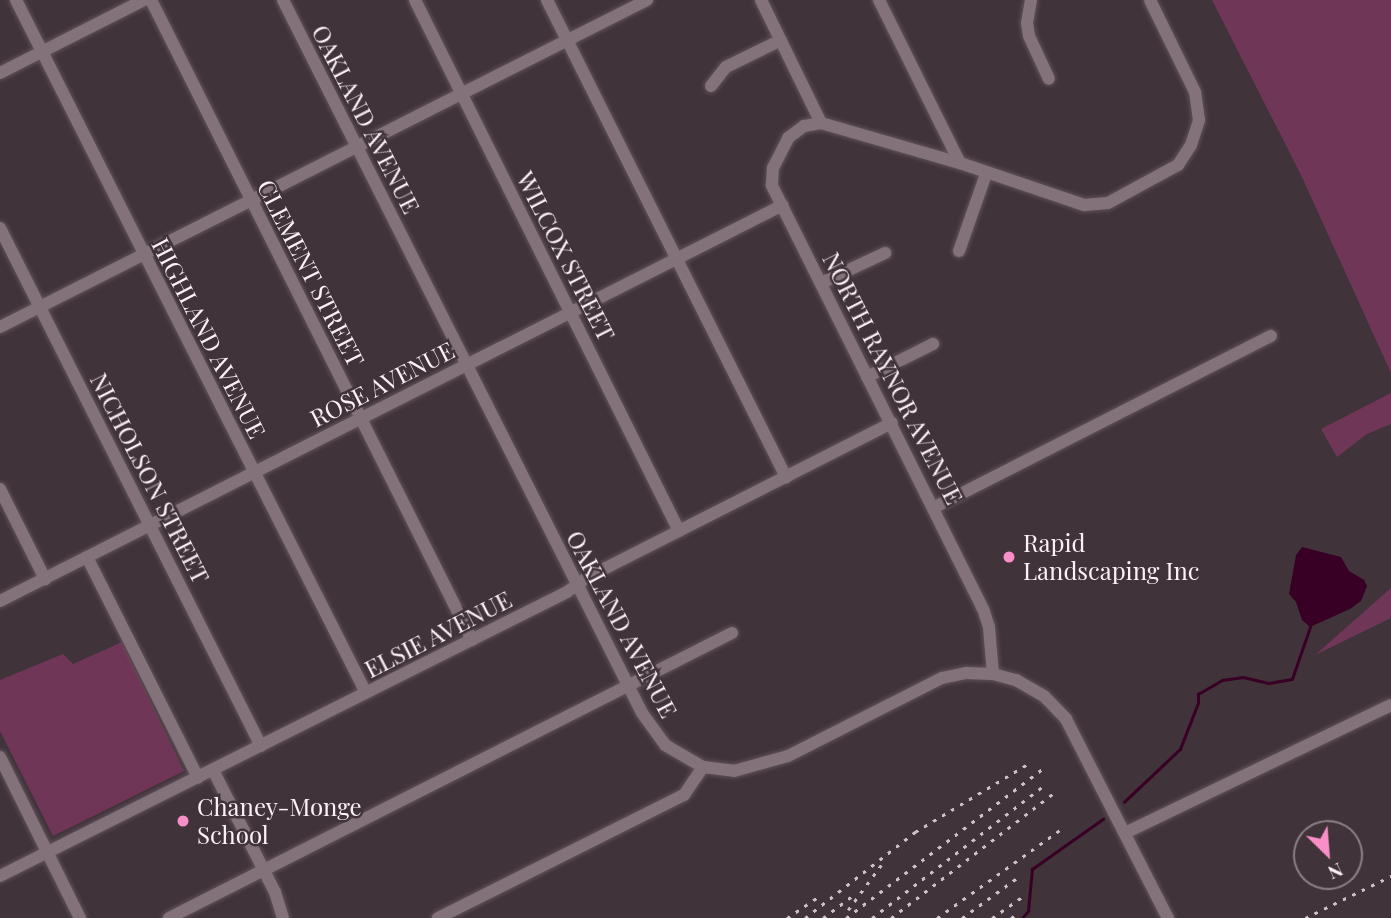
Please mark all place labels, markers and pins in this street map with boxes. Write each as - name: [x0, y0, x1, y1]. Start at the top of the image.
- place label: Rapid Landscaping Inc: [1023, 529, 1200, 585]
- marker: Rapid Landscaping Inc: [1001, 549, 1017, 565]
- place label: Chaney-Monge School: [197, 793, 362, 849]
- marker: Chaney-Monge School: [175, 813, 191, 829]

